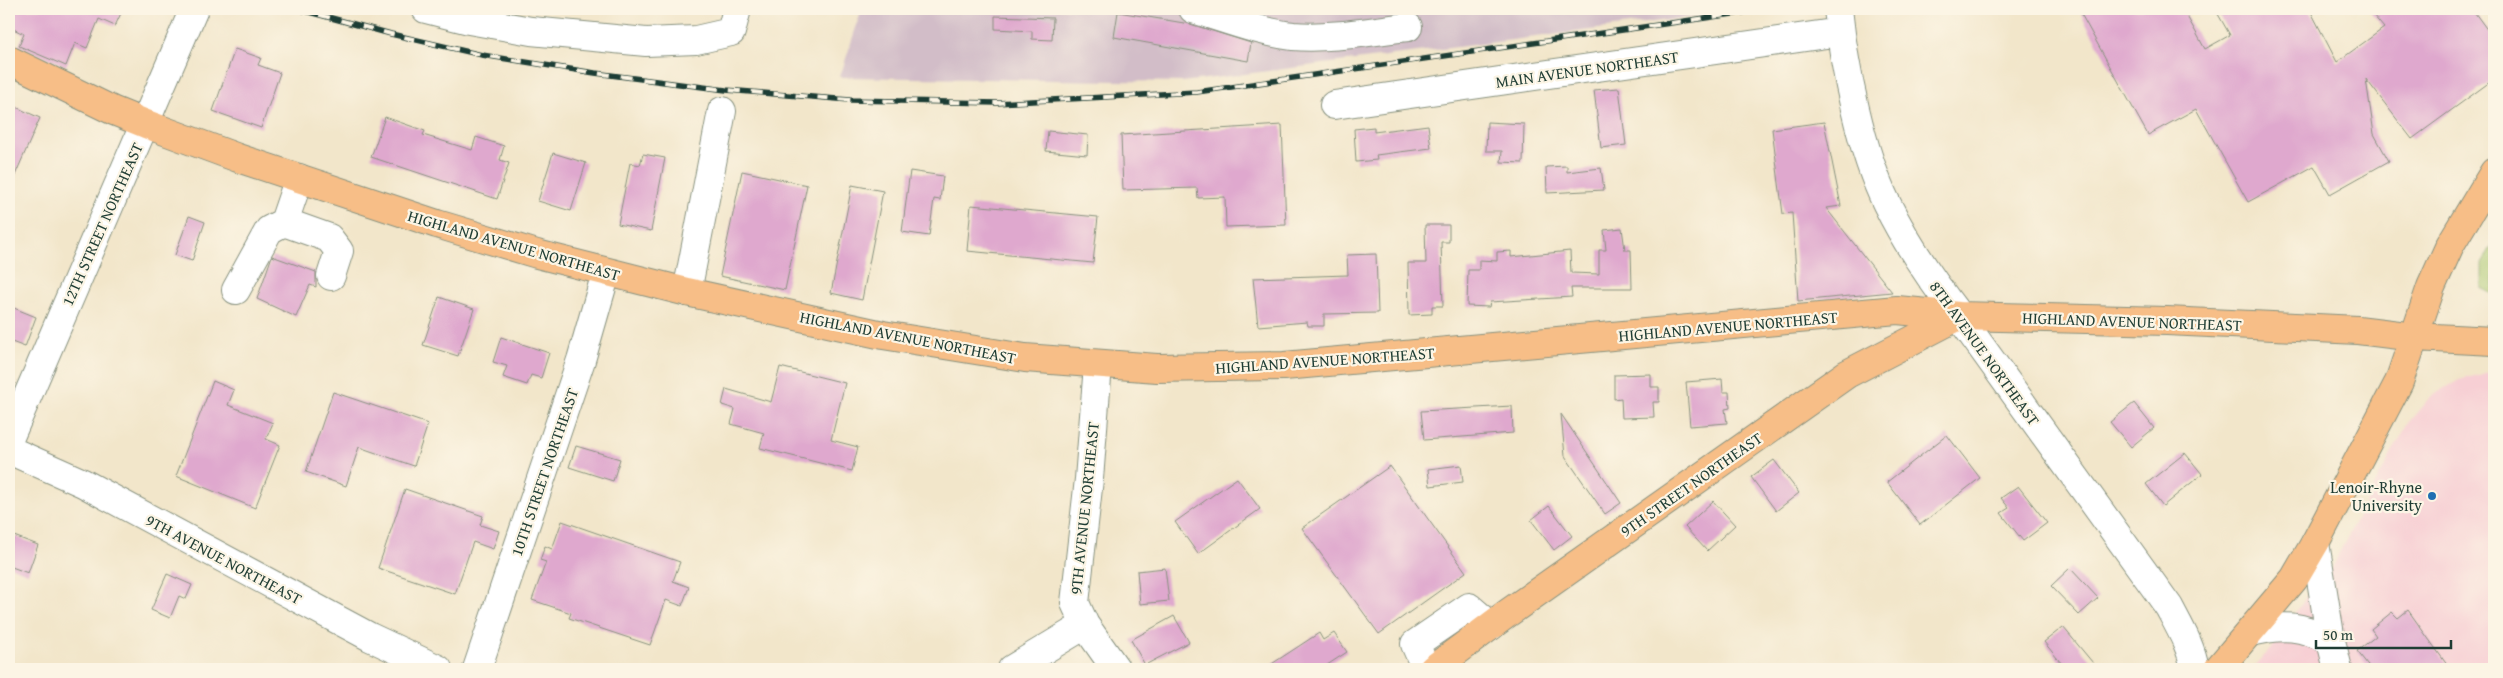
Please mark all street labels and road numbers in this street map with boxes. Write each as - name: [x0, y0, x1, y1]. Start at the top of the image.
- street label: MAIN AVENUE NORTHEAST: [1494, 44, 1680, 94]
- street label: 12TH STREET NORTHEAST: [55, 139, 149, 309]
- street label: HIGHLAND AVENUE NORTHEAST: [405, 203, 623, 287]
- street label: 8TH AVENUE NORTHEAST: [1924, 276, 2046, 430]
- street label: HIGHLAND AVENUE NORTHEAST: [798, 304, 1018, 370]
- street label: HIGHLAND AVENUE NORTHEAST: [1618, 304, 1838, 348]
- street label: HIGHLAND AVENUE NORTHEAST: [2022, 305, 2242, 337]
- street label: HIGHLAND AVENUE NORTHEAST: [1215, 340, 1435, 380]
- street label: 10TH STREET NORTHEAST: [504, 385, 584, 559]
- street label: 9TH AVENUE NORTHEAST: [1063, 420, 1105, 596]
- street label: 9TH STREET NORTHEAST: [1615, 426, 1767, 542]
- street label: 9TH AVENUE NORTHEAST: [142, 508, 306, 610]

